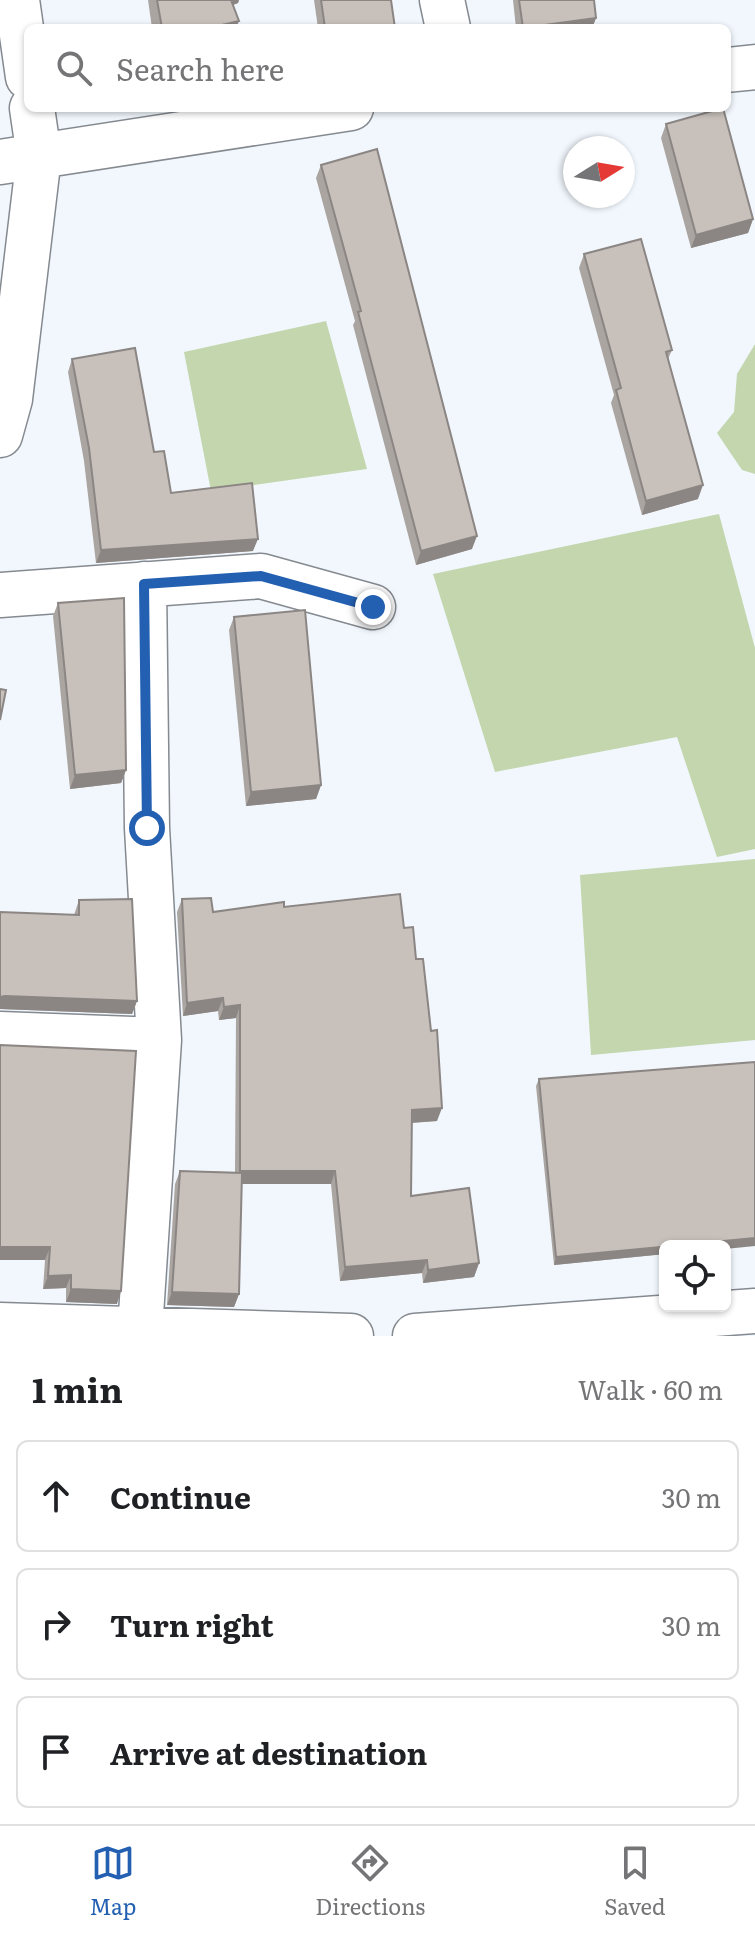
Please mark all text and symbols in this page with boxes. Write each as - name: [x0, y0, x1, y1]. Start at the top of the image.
- search box: [24, 24, 731, 112]
- icon: search: [52, 46, 96, 90]
- text: Search here: [116, 46, 284, 90]
- north arrow: [563, 136, 635, 208]
- route end: [355, 589, 391, 625]
- route start: [129, 810, 165, 846]
- map controls: [659, 1240, 731, 1312]
- button: locate: [659, 1240, 731, 1312]
- text: 1 min: [32, 1363, 123, 1413]
- text: Walk · 60 m: [578, 1369, 723, 1408]
- icon: ahead: [34, 1474, 78, 1518]
- text: Continue: [110, 1474, 251, 1518]
- text: 30 m: [661, 1477, 721, 1516]
- icon: right: [34, 1602, 78, 1646]
- text: Turn right: [110, 1602, 274, 1646]
- text: 30 m: [661, 1605, 721, 1644]
- icon: arrive: [34, 1730, 78, 1774]
- text: Arrive at destination: [110, 1730, 427, 1774]
- tab: Map: [89, 1841, 136, 1922]
- tab: Directions: [315, 1841, 425, 1922]
- tab: Saved: [604, 1841, 666, 1922]

